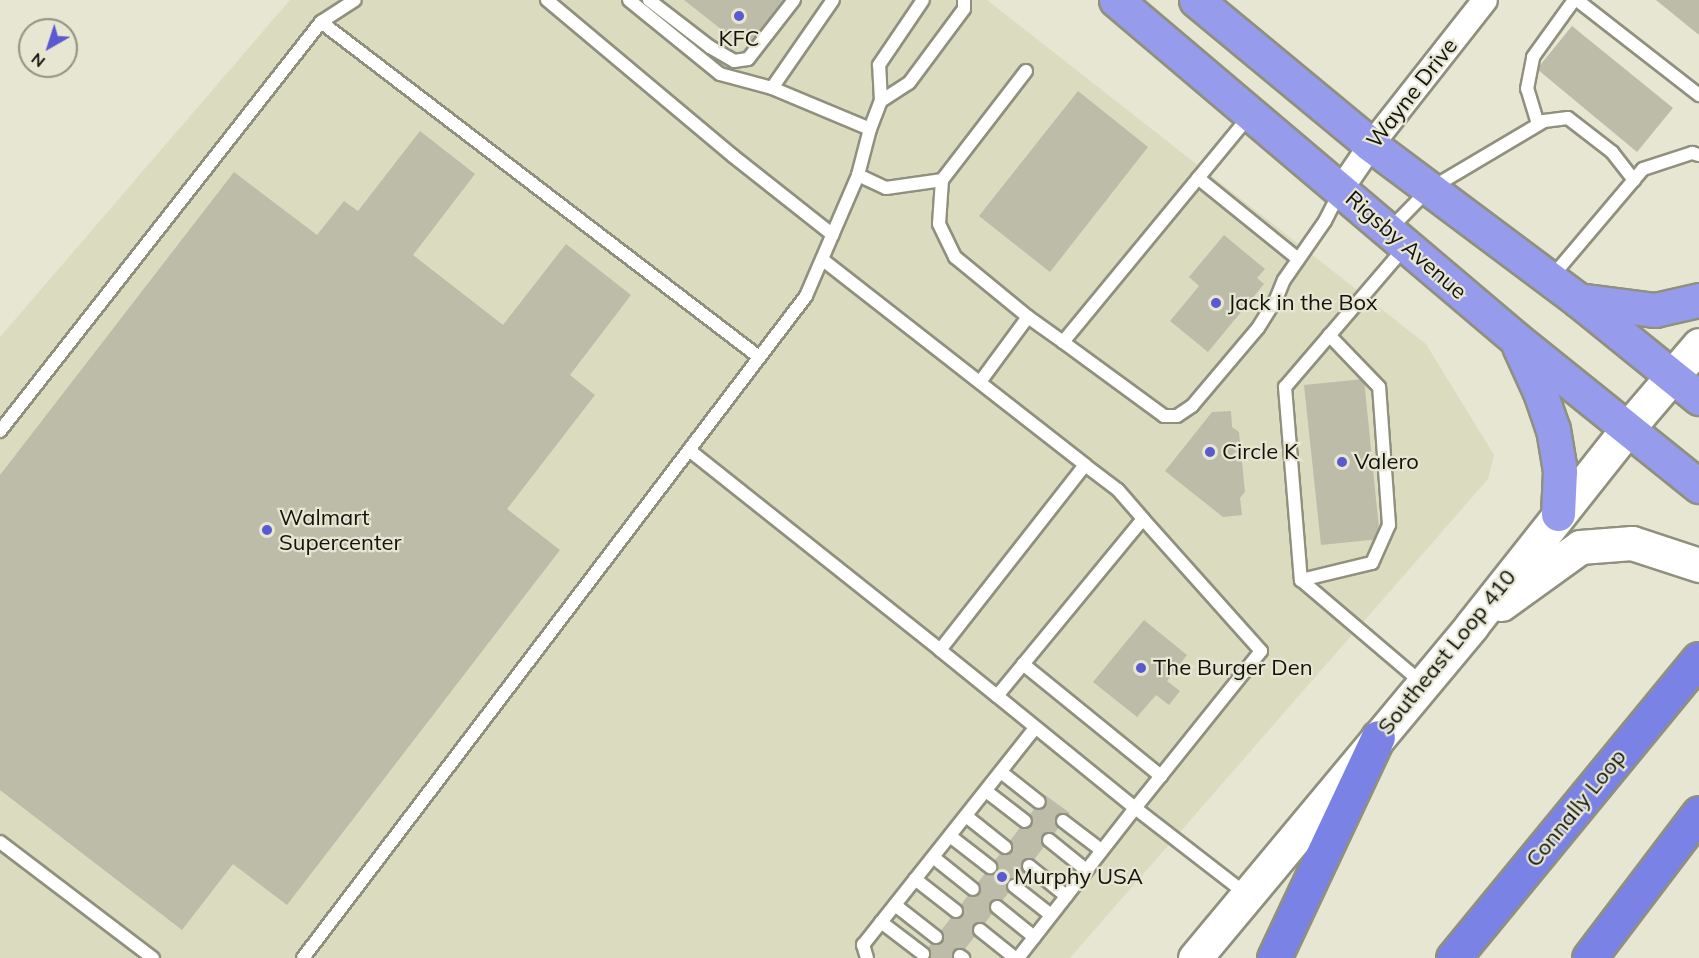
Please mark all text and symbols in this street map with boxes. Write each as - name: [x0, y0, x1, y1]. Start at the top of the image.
- marker: KFC: [732, 9, 746, 23]
- north arrow: [18, 18, 78, 78]
- place label: KFC: [719, 26, 759, 52]
- street label: Wayne Drive: [1361, 33, 1463, 153]
- text: N: [27, 49, 49, 72]
- street label: Rigsby Avenue: [1340, 185, 1472, 305]
- place label: Jack in the Box: [1228, 290, 1378, 316]
- marker: Jack in the Box: [1209, 296, 1223, 310]
- place label: Circle K: [1222, 439, 1298, 465]
- marker: Circle K: [1203, 445, 1217, 459]
- place label: Valero: [1354, 449, 1419, 475]
- marker: Valero: [1335, 455, 1349, 469]
- place label: Walmart Supercenter: [279, 504, 401, 556]
- marker: Walmart Supercenter: [260, 523, 274, 537]
- street label: Southeast Loop 410: [1372, 564, 1522, 740]
- place label: The Burger Den: [1153, 655, 1313, 681]
- marker: The Burger Den: [1134, 661, 1148, 675]
- street label: Connally Loop: [1520, 744, 1632, 872]
- place label: Murphy USA: [1014, 864, 1143, 890]
- marker: Murphy USA: [995, 870, 1009, 884]

